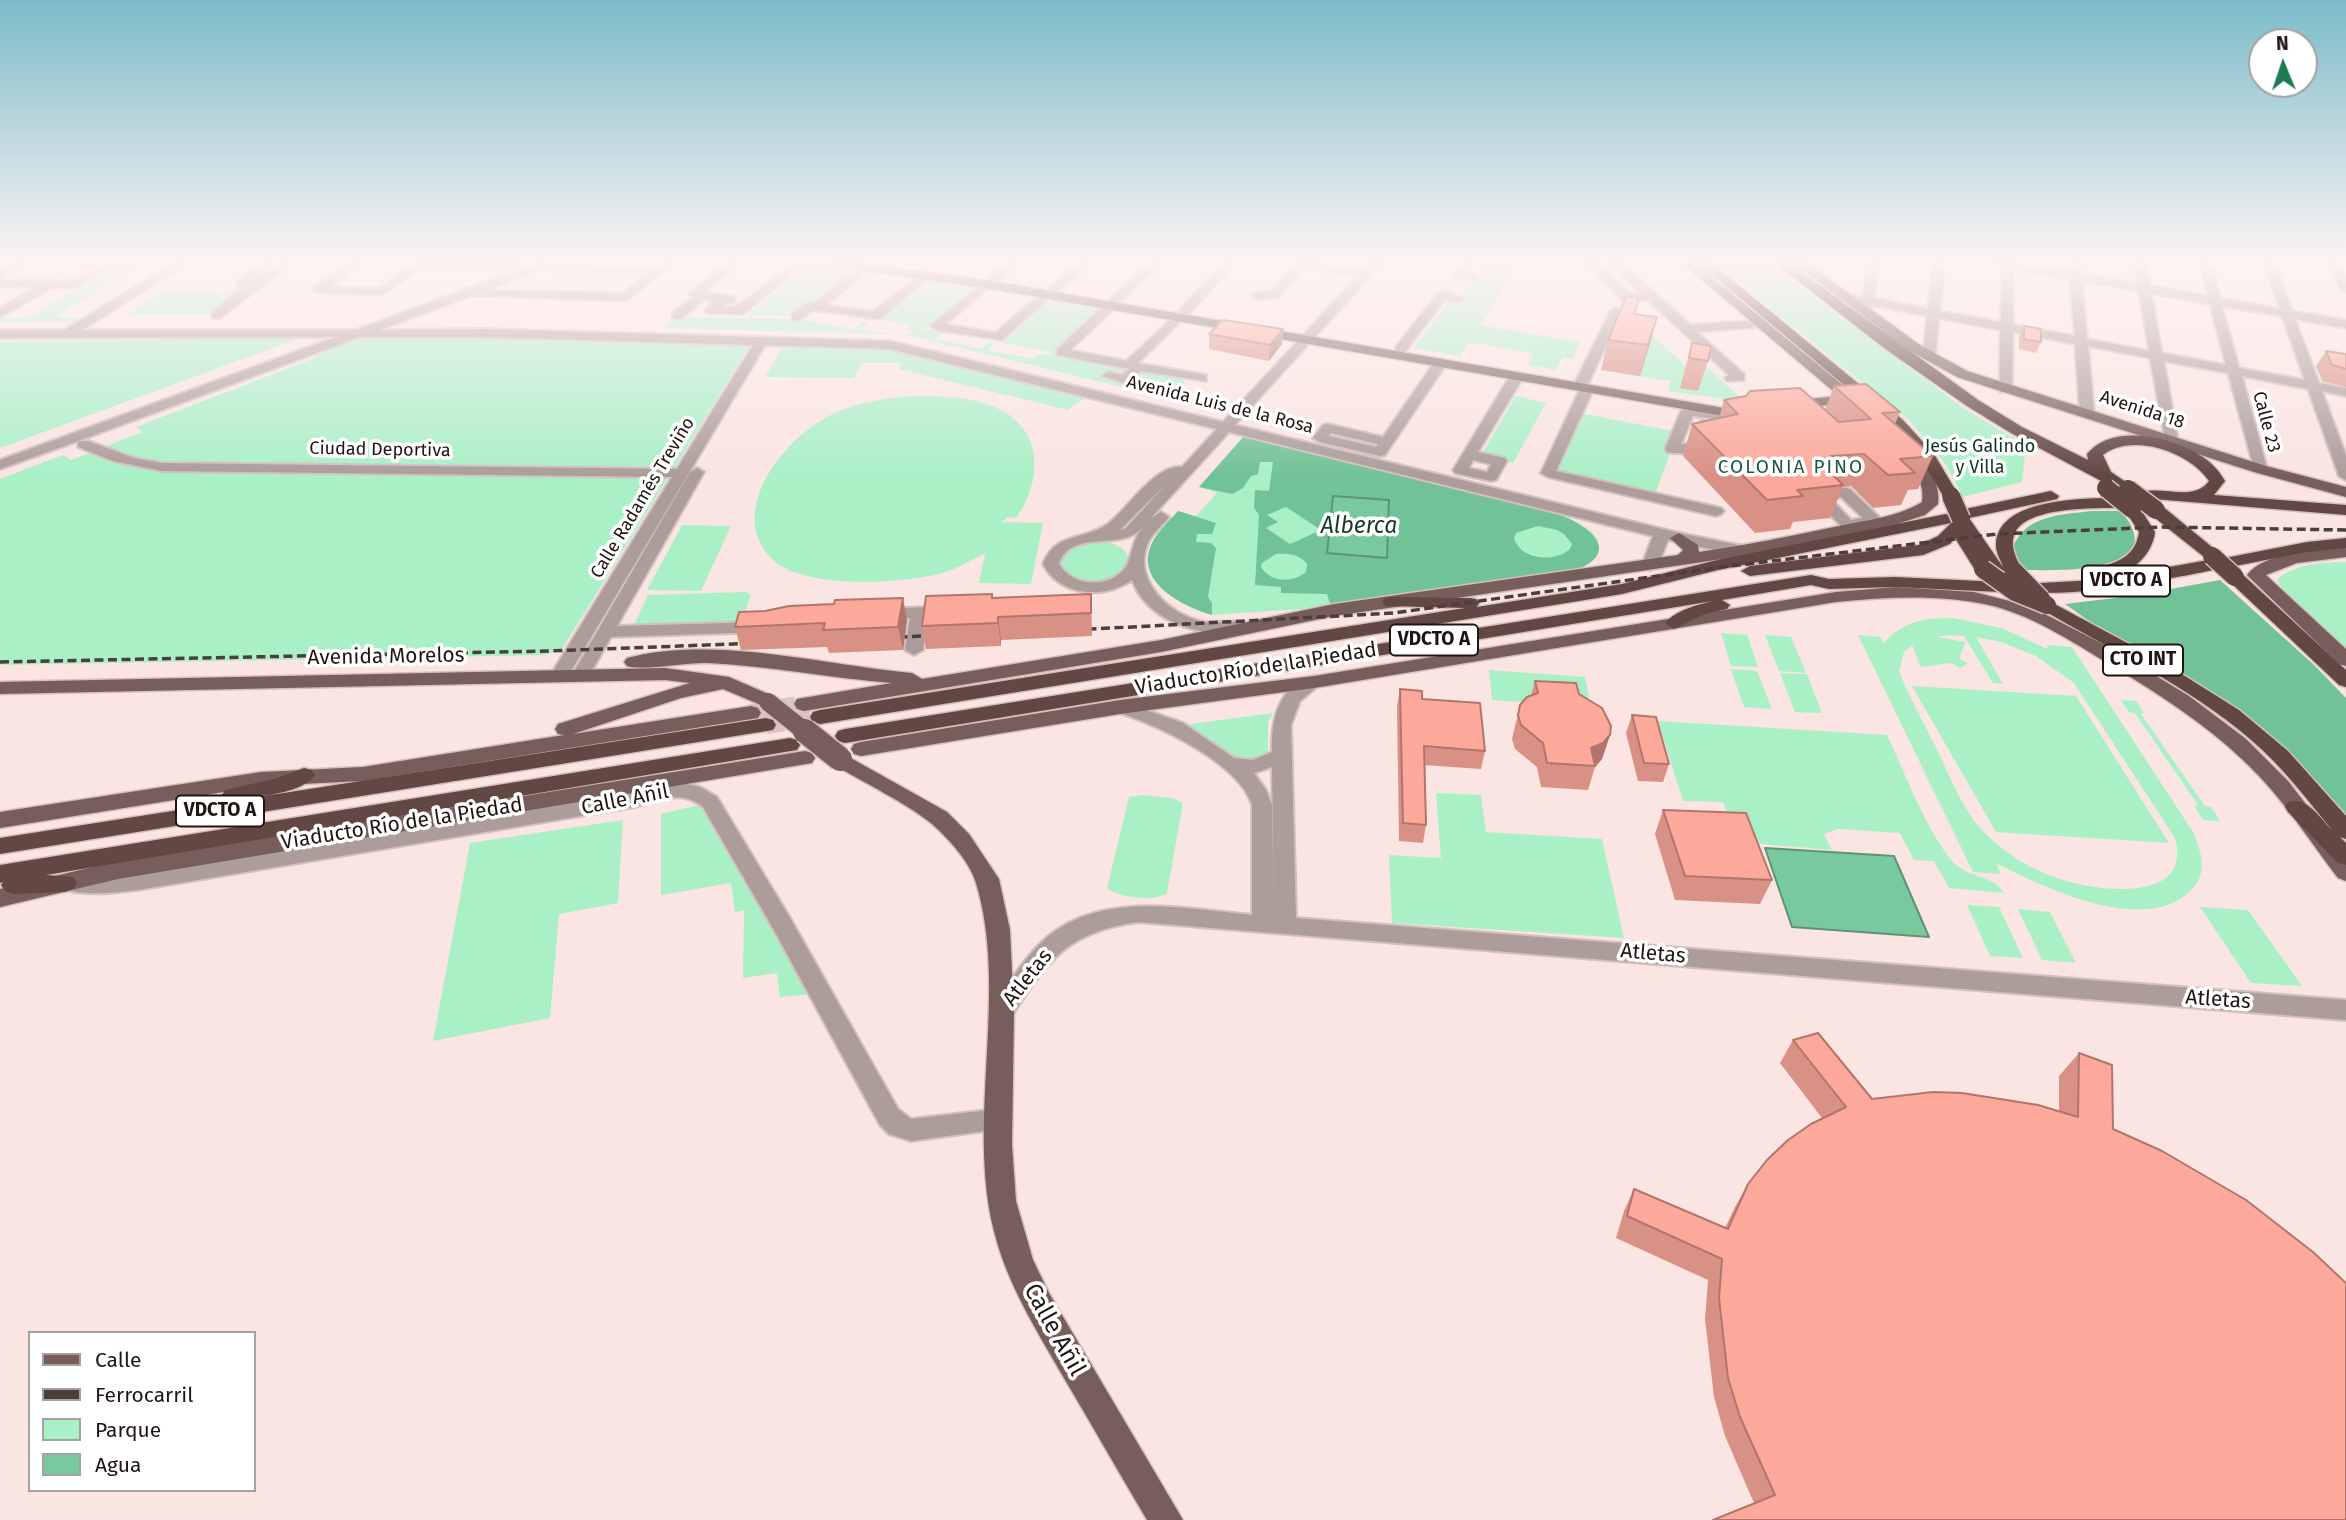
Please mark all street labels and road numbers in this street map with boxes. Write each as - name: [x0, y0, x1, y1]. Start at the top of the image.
- street label: Avenida Luis de la Rosa: [1124, 371, 1316, 439]
- street label: Avenida 18: [2097, 386, 2187, 434]
- street label: Calle 23: [2247, 389, 2285, 455]
- street label: Calle Radamés Treviño: [586, 414, 700, 582]
- street label: Ciudad Deportiva: [309, 438, 451, 462]
- road number: VDCTO A: [2082, 566, 2170, 596]
- road number: VDCTO A: [1390, 624, 1478, 656]
- street label: Viaducto Río de la Piedad: [1133, 637, 1379, 701]
- street label: Avenida Morelos: [307, 643, 465, 671]
- road number: CTO INT: [2103, 645, 2183, 676]
- street label: Calle Añil: [579, 779, 671, 821]
- street label: Viaducto Río de la Piedad: [279, 792, 525, 856]
- road number: VDCTO A: [176, 796, 264, 826]
- street label: Atletas: [1619, 939, 1687, 969]
- street label: Atletas: [998, 944, 1058, 1012]
- street label: Atletas: [2185, 985, 2251, 1015]
- street label: Calle Añil: [1017, 1279, 1091, 1381]

